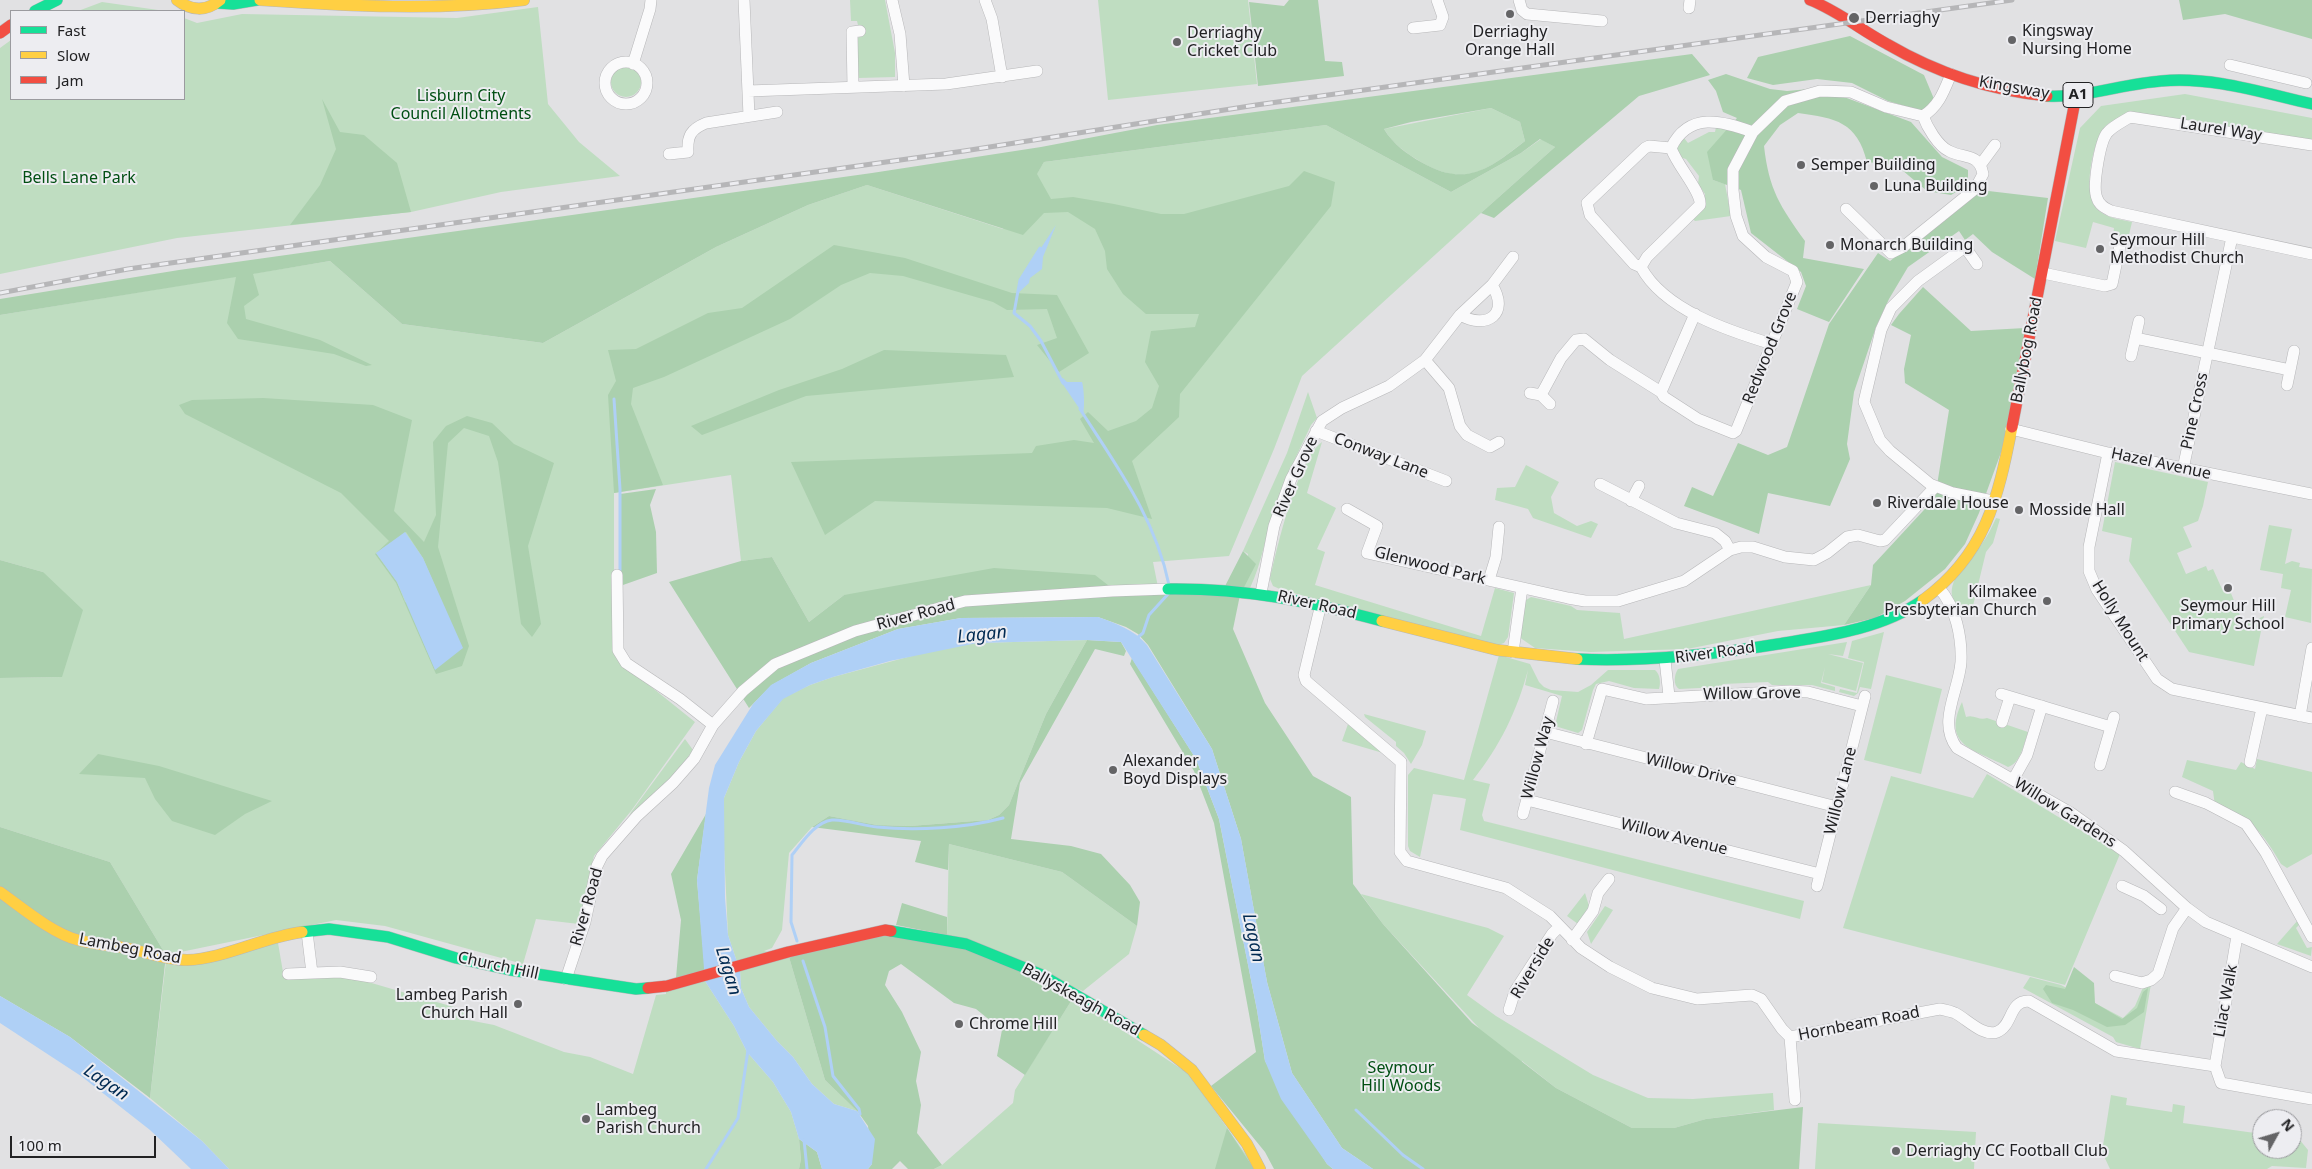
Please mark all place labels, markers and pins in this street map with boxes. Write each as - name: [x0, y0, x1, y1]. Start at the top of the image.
- marker: Derriaghy Orange Hall: [1504, 8, 1516, 20]
- place label: Derriaghy: [1865, 8, 1940, 28]
- marker: Derriaghy: [1847, 11, 1861, 25]
- place label: Kingsway Nursing Home: [2022, 21, 2132, 59]
- place label: Derriaghy Orange Hall: [1465, 22, 1555, 60]
- place label: Derriaghy Cricket Club: [1187, 23, 1277, 61]
- marker: Kingsway Nursing Home: [2006, 34, 2018, 46]
- marker: Derriaghy Cricket Club: [1171, 36, 1183, 48]
- place label: Semper Building: [1811, 155, 1936, 175]
- marker: Semper Building: [1795, 159, 1807, 171]
- place label: Luna Building: [1884, 176, 1988, 196]
- marker: Luna Building: [1868, 180, 1880, 192]
- place label: Seymour Hill Methodist Church: [2110, 230, 2244, 268]
- place label: Monarch Building: [1840, 235, 1973, 255]
- marker: Monarch Building: [1824, 239, 1836, 251]
- marker: Seymour Hill Methodist Church: [2094, 243, 2106, 255]
- place label: Riverdale House: [1887, 493, 2009, 513]
- marker: Riverdale House: [1871, 497, 1883, 509]
- place label: Mosside Hall: [2029, 500, 2125, 520]
- marker: Mosside Hall: [2013, 504, 2025, 516]
- place label: Kilmakee Presbyterian Church: [1884, 582, 2037, 620]
- marker: Seymour Hill Primary School: [2222, 582, 2234, 594]
- marker: Kilmakee Presbyterian Church: [2041, 595, 2053, 607]
- place label: Seymour Hill Primary School: [2171, 596, 2285, 634]
- place label: Alexander Boyd Displays: [1123, 751, 1227, 789]
- marker: Alexander Boyd Displays: [1107, 764, 1119, 776]
- place label: Lambeg Parish Church Hall: [396, 985, 508, 1023]
- marker: Lambeg Parish Church Hall: [512, 998, 524, 1010]
- place label: Chrome Hill: [969, 1014, 1057, 1034]
- marker: Chrome Hill: [953, 1018, 965, 1030]
- place label: Lambeg Parish Church: [596, 1100, 701, 1138]
- marker: Lambeg Parish Church: [580, 1113, 592, 1125]
- place label: Derriaghy CC Football Club: [1906, 1141, 2108, 1161]
- marker: Derriaghy CC Football Club: [1890, 1145, 1902, 1157]

